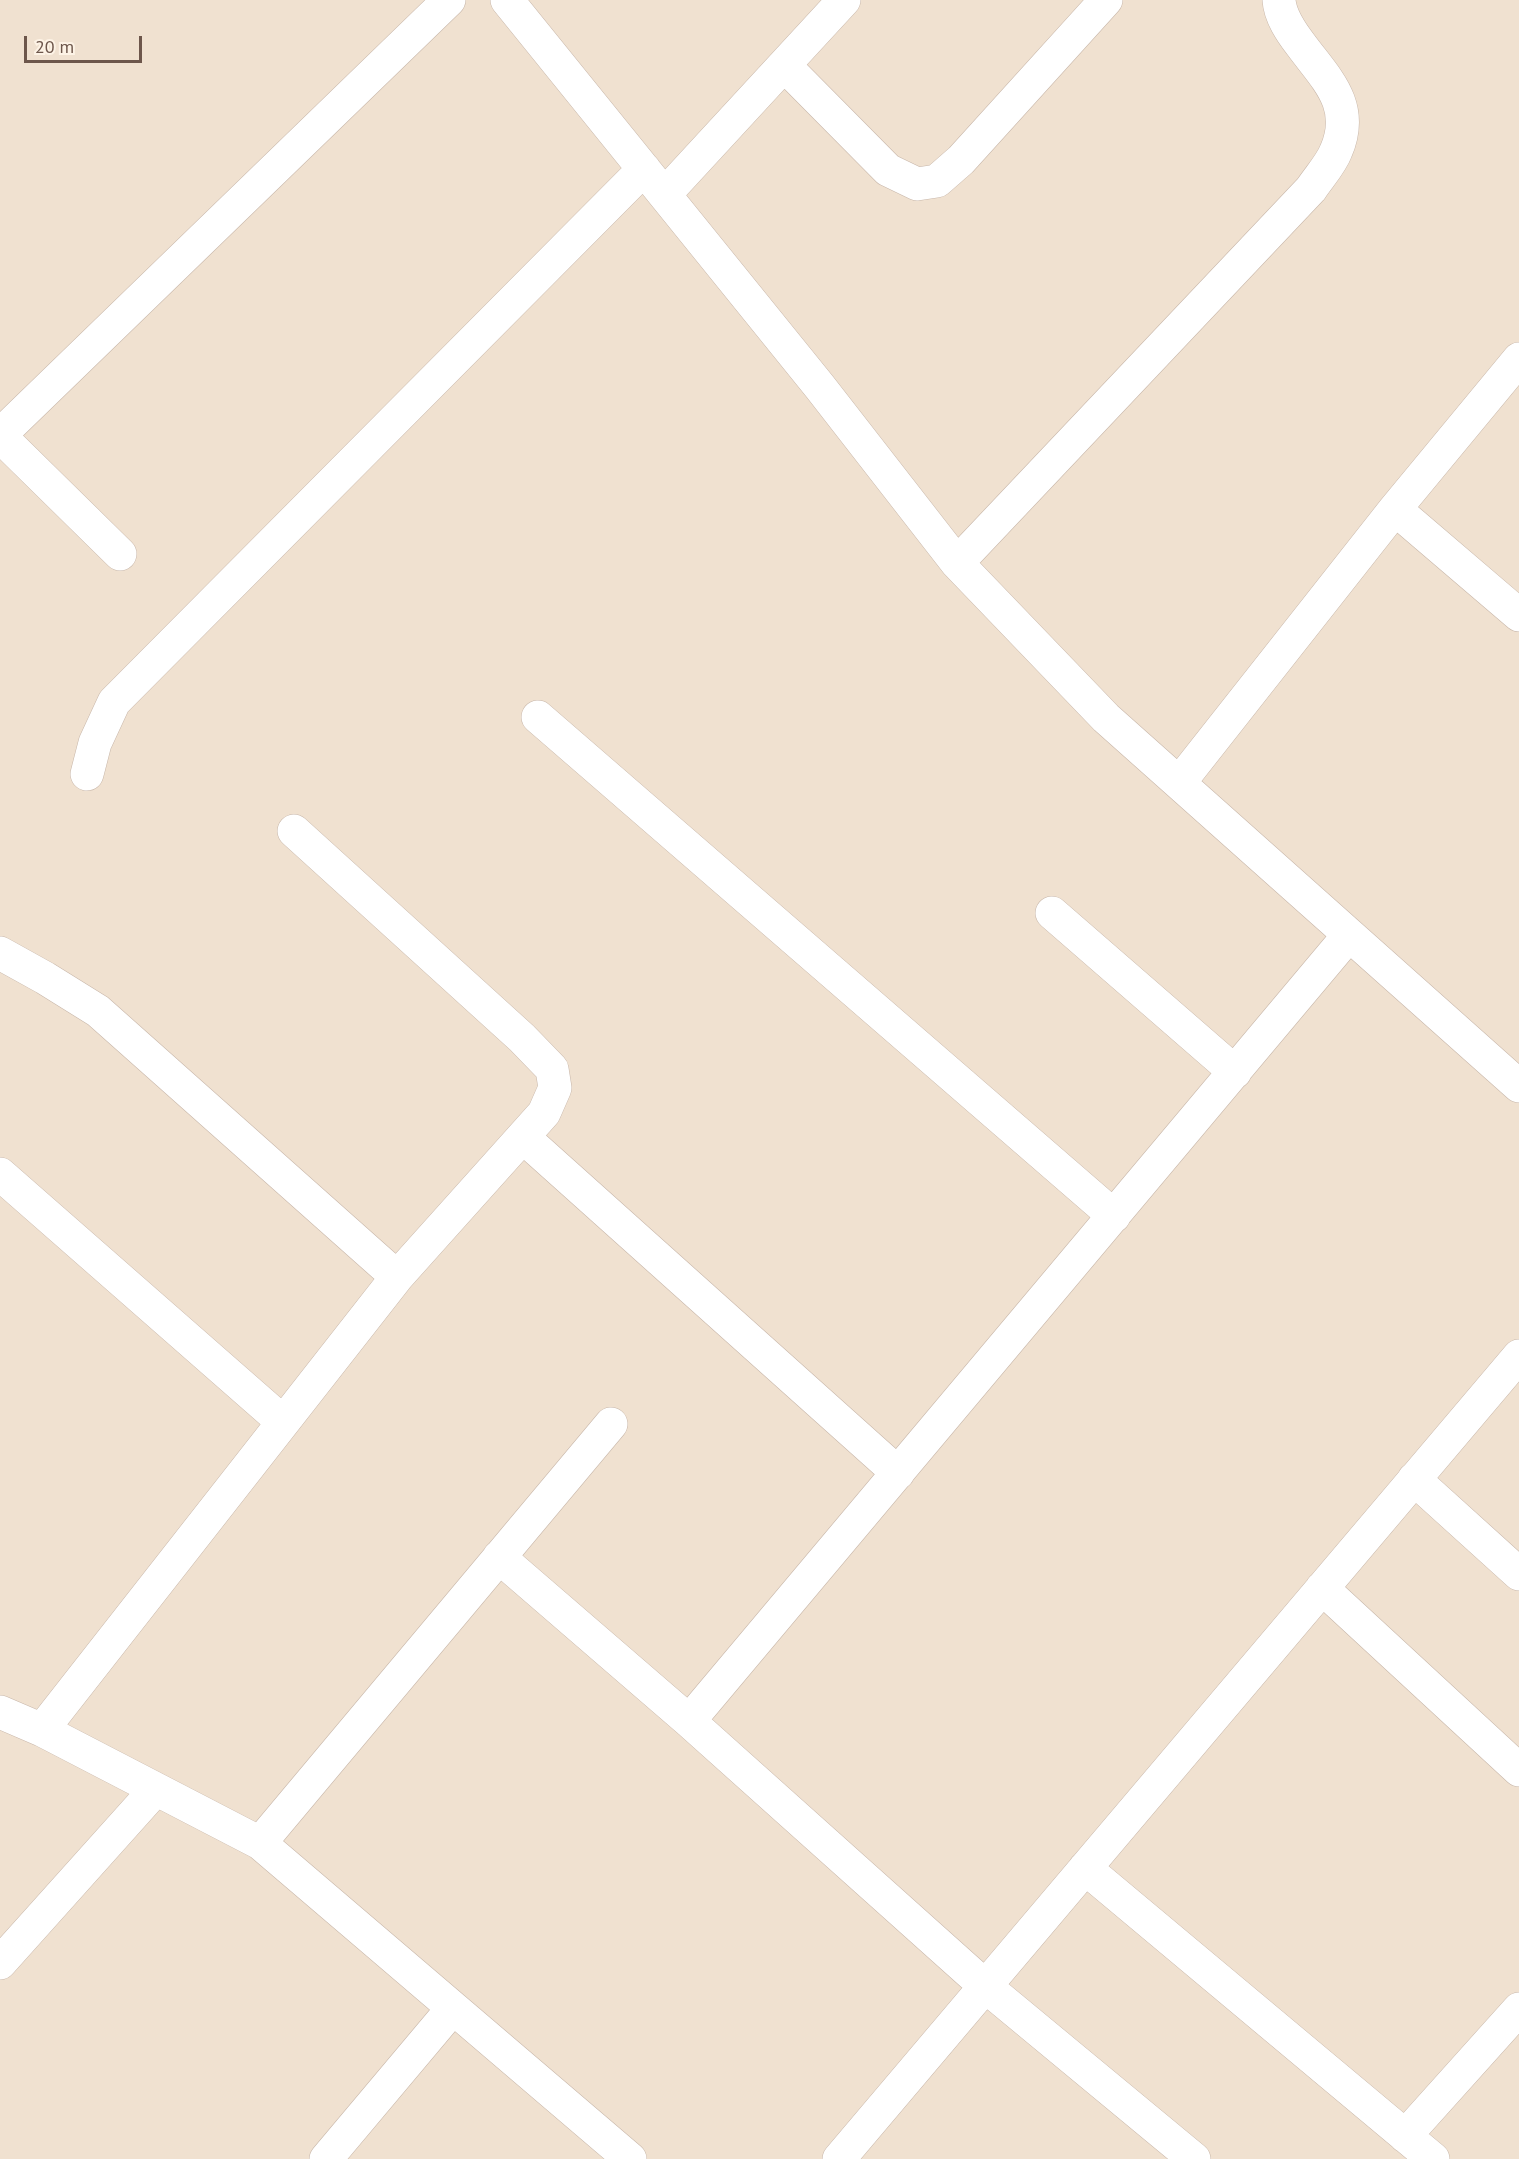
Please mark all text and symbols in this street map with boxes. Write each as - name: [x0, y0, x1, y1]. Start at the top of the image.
- scale bar: [27, 24, 146, 62]
- text: 20 m: [35, 35, 74, 58]

